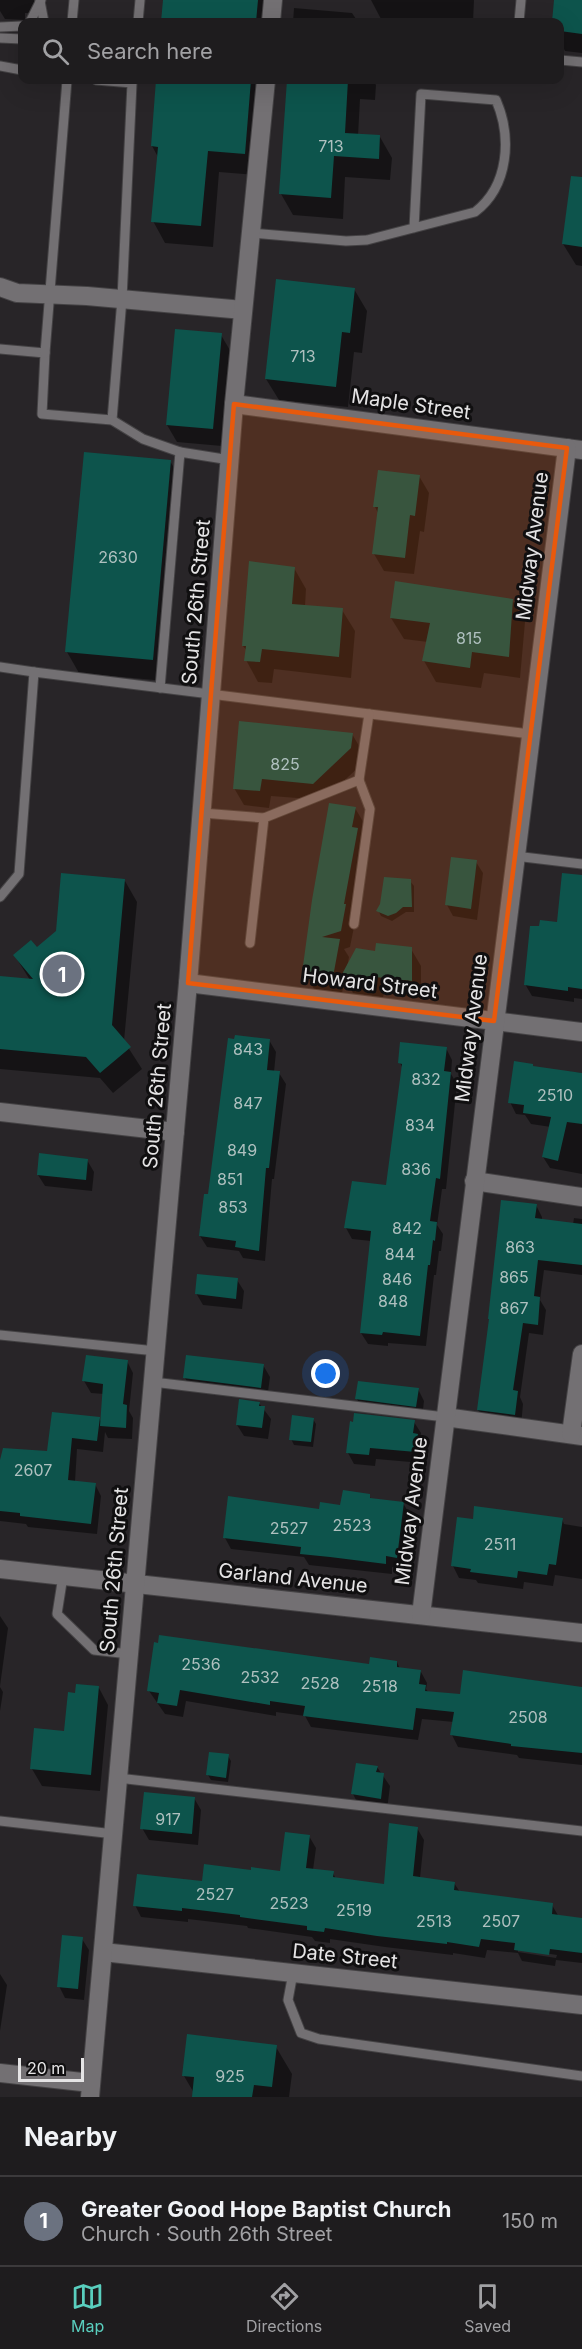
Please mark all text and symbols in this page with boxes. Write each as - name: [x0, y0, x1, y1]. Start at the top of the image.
- search box: [18, 18, 564, 84]
- icon: search: [39, 35, 72, 68]
- text: Search here: [87, 38, 213, 64]
- house number: 713: [318, 136, 344, 156]
- house number: 713: [290, 346, 316, 366]
- street label: Maple Street: [350, 384, 473, 424]
- street label: Midway Avenue: [511, 470, 553, 622]
- street label: South 26th Street: [177, 518, 215, 686]
- house number: 2630: [98, 547, 138, 567]
- house number: 815: [456, 628, 482, 648]
- house number: 825: [270, 754, 300, 774]
- pin: 1: [42, 952, 82, 996]
- street label: Midway Avenue: [450, 952, 492, 1104]
- street label: Howard Street: [301, 963, 439, 1003]
- street label: South 26th Street: [138, 1002, 176, 1170]
- house number: 843: [233, 1039, 263, 1059]
- house number: 832: [411, 1069, 441, 1089]
- house number: 2510: [537, 1085, 573, 1105]
- house number: 847: [233, 1093, 263, 1113]
- house number: 834: [405, 1115, 435, 1135]
- house number: 849: [227, 1140, 257, 1160]
- house number: 836: [401, 1159, 431, 1179]
- house number: 851: [217, 1169, 243, 1189]
- house number: 853: [218, 1197, 248, 1217]
- house number: 842: [392, 1218, 422, 1238]
- house number: 863: [505, 1237, 535, 1257]
- house number: 844: [385, 1244, 415, 1264]
- house number: 865: [499, 1267, 529, 1287]
- house number: 846: [382, 1269, 412, 1289]
- house number: 848: [378, 1291, 408, 1311]
- house number: 867: [500, 1298, 528, 1318]
- your location: [311, 1359, 340, 1388]
- street label: Midway Avenue: [390, 1435, 432, 1587]
- house number: 2607: [14, 1460, 52, 1480]
- street label: South 26th Street: [95, 1486, 133, 1654]
- house number: 2523: [332, 1515, 372, 1535]
- house number: 2527: [270, 1518, 308, 1538]
- house number: 2511: [484, 1534, 516, 1554]
- street label: Garland Avenue: [217, 1558, 369, 1598]
- house number: 2536: [181, 1654, 221, 1674]
- house number: 2532: [240, 1667, 280, 1687]
- house number: 2528: [300, 1673, 340, 1693]
- house number: 2518: [362, 1676, 398, 1696]
- house number: 2508: [508, 1707, 548, 1727]
- house number: 917: [155, 1809, 181, 1829]
- house number: 2527: [196, 1884, 234, 1904]
- house number: 2523: [269, 1893, 309, 1913]
- house number: 2519: [336, 1900, 372, 1920]
- house number: 2513: [416, 1911, 452, 1931]
- house number: 2507: [482, 1911, 520, 1931]
- street label: Date Street: [291, 1939, 399, 1974]
- scale bar: [18, 2055, 84, 2082]
- text: 20 m: [27, 2058, 65, 2078]
- house number: 925: [215, 2066, 245, 2086]
- text: Nearby: [24, 2121, 117, 2152]
- text: Greater Good Hope Baptist Church: [81, 2196, 451, 2222]
- text: 1: [39, 2209, 48, 2233]
- text: 150 m: [502, 2209, 558, 2233]
- text: Church · South 26th Street: [81, 2222, 332, 2246]
- tab: Map: [71, 2280, 104, 2336]
- tab: Directions: [246, 2280, 322, 2336]
- tab: Saved: [464, 2280, 511, 2336]

